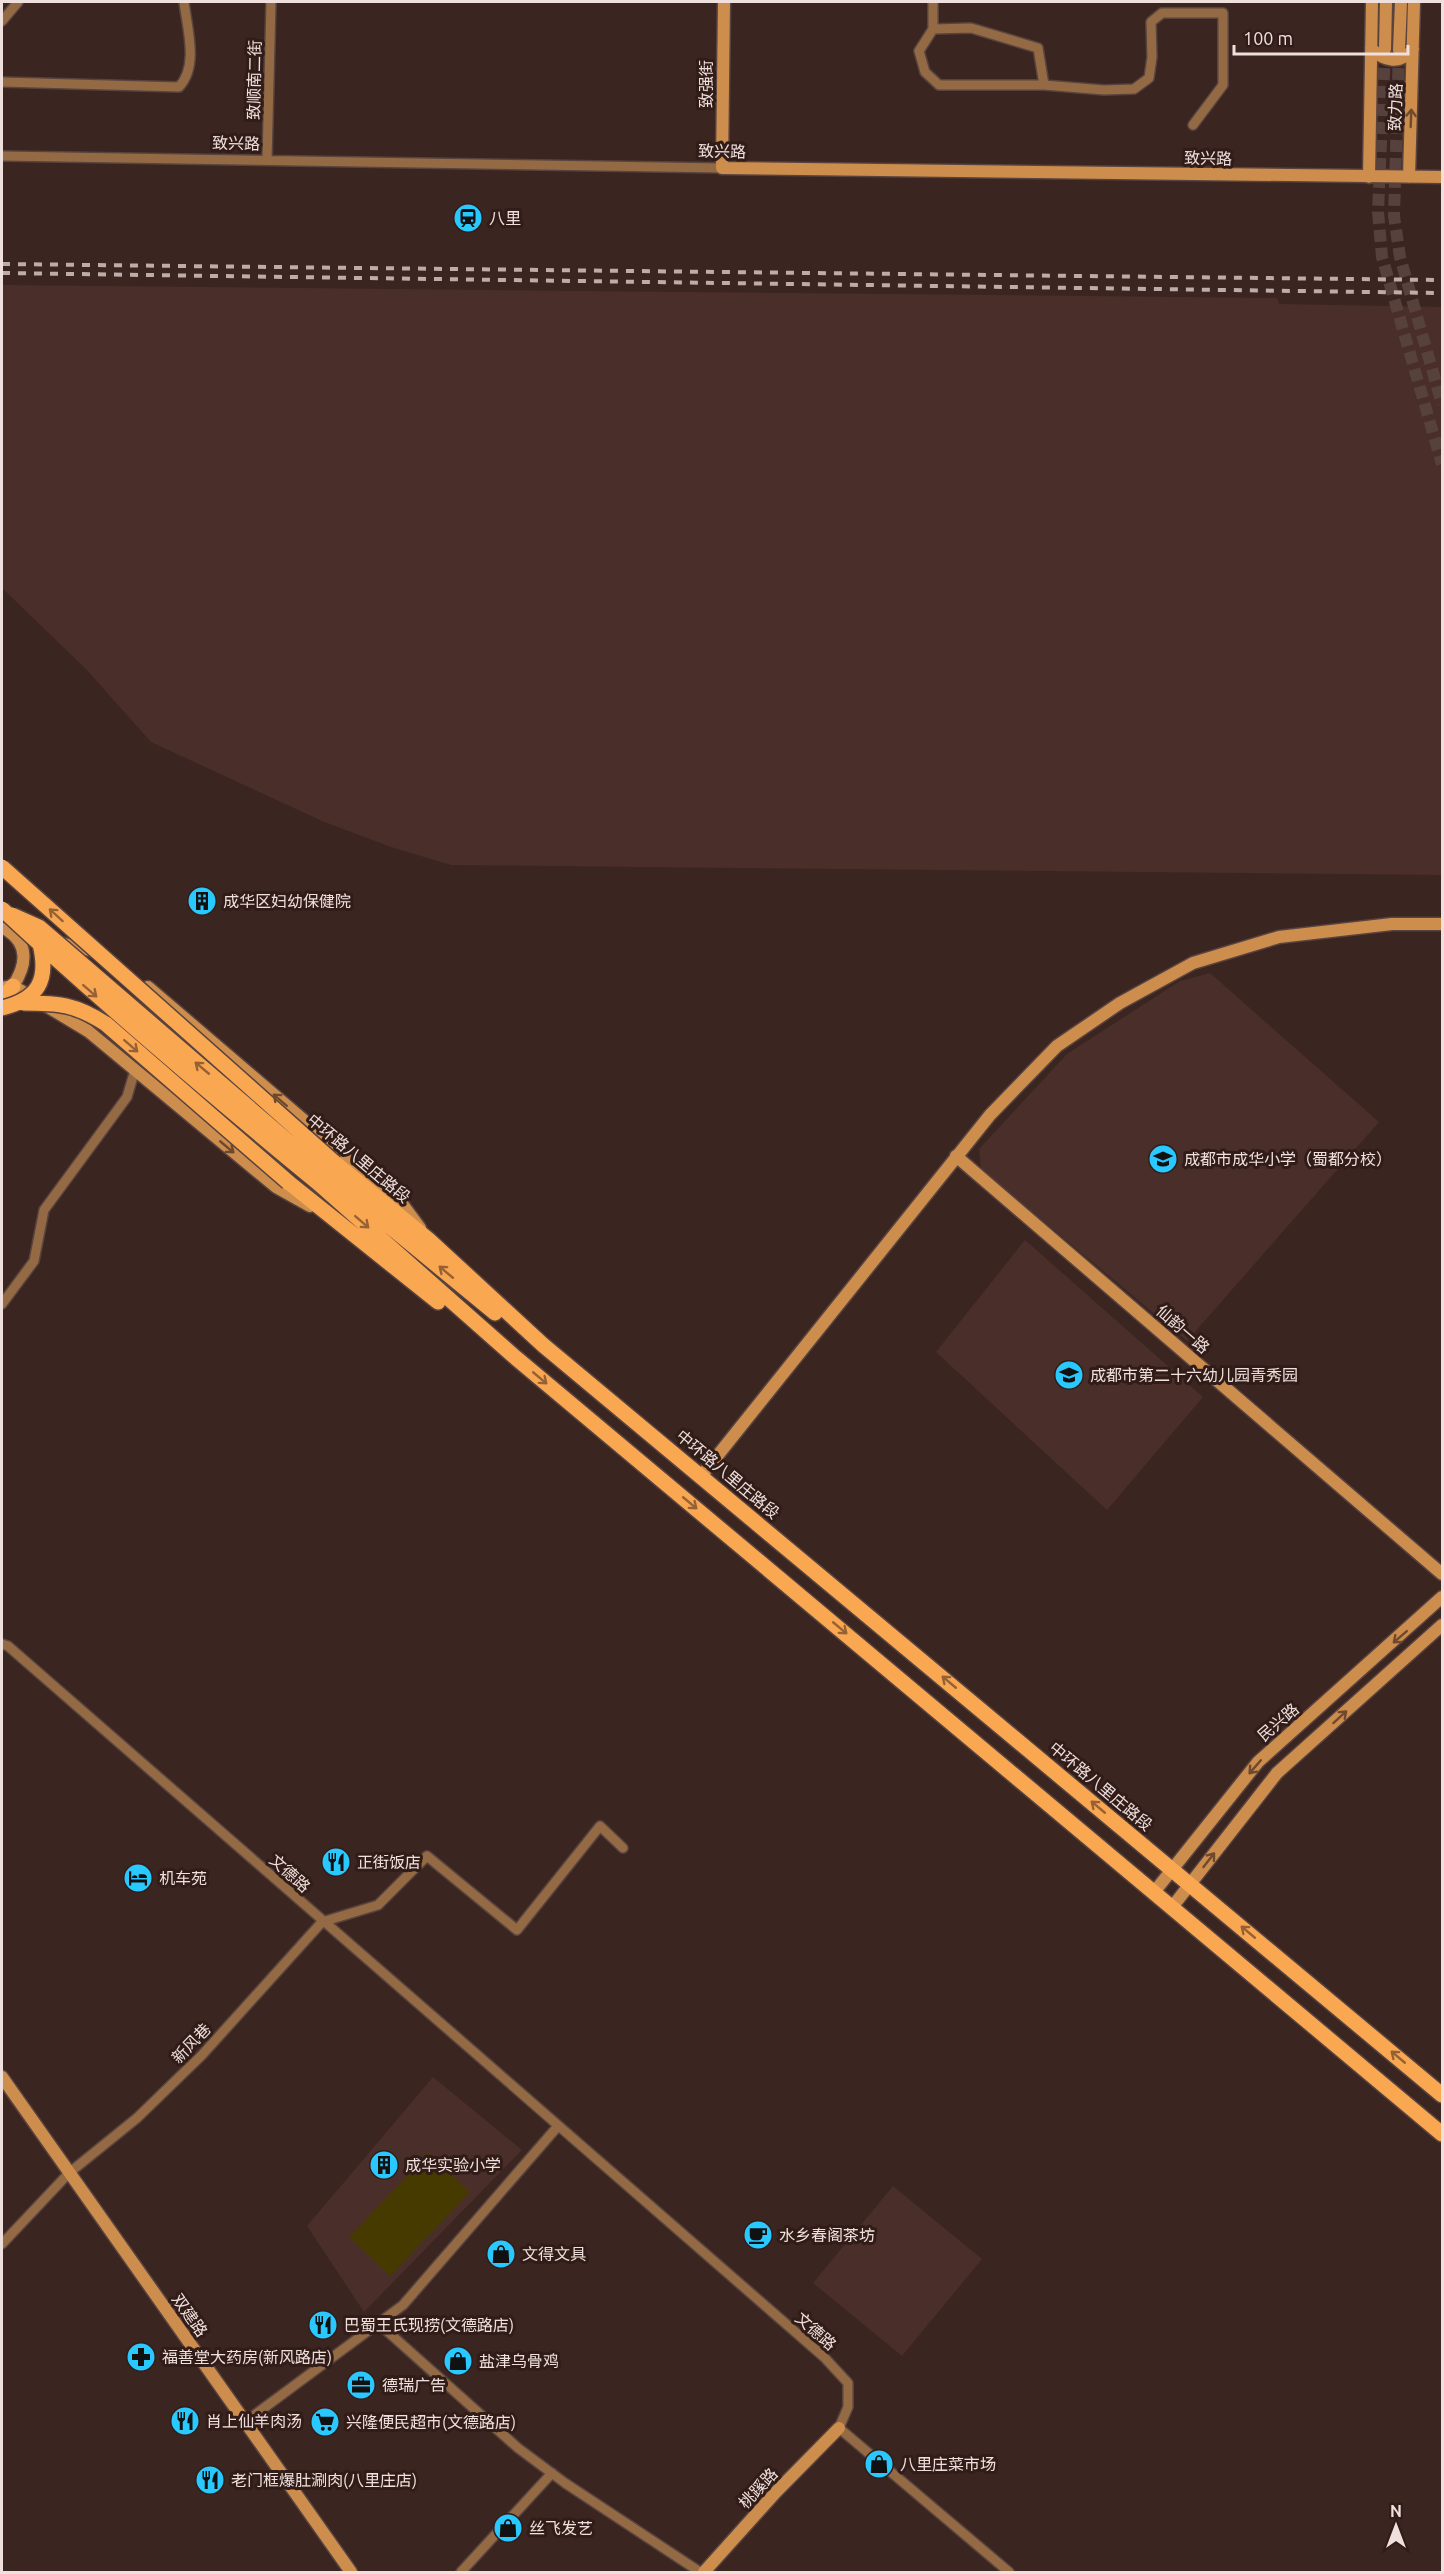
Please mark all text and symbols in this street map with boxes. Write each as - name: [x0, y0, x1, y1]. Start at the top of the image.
- scale bar: [1234, 18, 1408, 56]
- text: 100 m: [1243, 28, 1293, 48]
- street label: 致顺南二街: [244, 40, 264, 120]
- street label: 致强街: [697, 60, 715, 108]
- street label: 致力路: [1385, 83, 1405, 131]
- one-way arrow: [1405, 109, 1417, 129]
- street label: 致兴路: [212, 134, 260, 152]
- street label: 致兴路: [698, 142, 746, 160]
- street label: 致兴路: [1184, 149, 1232, 167]
- station icon: 八里: [452, 202, 484, 234]
- place label: 八里: [489, 209, 521, 227]
- building icon: 成华区妇幼保健院: [186, 885, 218, 917]
- place label: 成华区妇幼保健院: [223, 892, 351, 910]
- one-way arrow: [49, 908, 64, 922]
- one-way arrow: [82, 984, 98, 998]
- one-way arrow: [123, 1039, 138, 1053]
- one-way arrow: [195, 1061, 210, 1075]
- one-way arrow: [273, 1093, 288, 1107]
- street label: 中环路八里庄路段: [304, 1110, 414, 1206]
- one-way arrow: [219, 1140, 235, 1153]
- school or university icon: 成都市成华小学（蜀都分校）: [1147, 1143, 1179, 1175]
- place label: 成都市成华小学（蜀都分校）: [1184, 1150, 1392, 1168]
- one-way arrow: [354, 1215, 369, 1229]
- one-way arrow: [438, 1266, 454, 1279]
- street label: 仙韵一路: [1153, 1301, 1213, 1357]
- school or university icon: 成都市第二十六幼儿园青秀园: [1053, 1359, 1085, 1391]
- place label: 成都市第二十六幼儿园青秀园: [1090, 1366, 1298, 1384]
- one-way arrow: [532, 1371, 547, 1385]
- street label: 中环路八里庄路段: [673, 1426, 783, 1522]
- one-way arrow: [682, 1496, 697, 1510]
- one-way arrow: [832, 1621, 847, 1635]
- one-way arrow: [1393, 1630, 1408, 1644]
- one-way arrow: [942, 1675, 957, 1689]
- street label: 民兴路: [1254, 1699, 1302, 1745]
- one-way arrow: [1332, 1710, 1347, 1724]
- street label: 中环路八里庄路段: [1046, 1738, 1156, 1834]
- one-way arrow: [1248, 1759, 1261, 1775]
- one-way arrow: [1090, 1801, 1106, 1814]
- restaurant icon: 正街饭店: [320, 1846, 352, 1878]
- street label: 文德路: [266, 1850, 314, 1896]
- one-way arrow: [1202, 1852, 1215, 1868]
- place label: 正街饭店: [357, 1853, 421, 1871]
- hotel icon: 机车苑: [122, 1862, 154, 1894]
- place label: 机车苑: [159, 1869, 207, 1887]
- one-way arrow: [1240, 1926, 1256, 1939]
- street label: 新风巷: [168, 2019, 214, 2067]
- one-way arrow: [1390, 2051, 1406, 2064]
- building icon: 成华实验小学: [368, 2149, 400, 2181]
- place label: 成华实验小学: [405, 2156, 501, 2174]
- cafe icon: 水乡春阁茶坊: [742, 2219, 774, 2251]
- place label: 水乡春阁茶坊: [779, 2226, 875, 2244]
- shop icon: 文得文具: [485, 2238, 517, 2270]
- place label: 文得文具: [522, 2245, 586, 2263]
- street label: 双建路: [169, 2290, 211, 2340]
- street label: 文德路: [792, 2308, 840, 2354]
- restaurant icon: 巴蜀王氏现捞(文德路店): [307, 2309, 339, 2341]
- place label: 巴蜀王氏现捞(文德路店): [344, 2316, 514, 2335]
- pharmacy icon: 福善堂大药房(新风路店): [125, 2341, 157, 2373]
- shop icon: 盐津乌骨鸡: [442, 2345, 474, 2377]
- place label: 福善堂大药房(新风路店): [162, 2348, 332, 2367]
- place label: 盐津乌骨鸡: [479, 2352, 559, 2370]
- office icon: 德瑞广告: [345, 2369, 377, 2401]
- place label: 德瑞广告: [382, 2376, 446, 2394]
- restaurant icon: 肖上仙羊肉汤: [169, 2405, 201, 2437]
- supermarket icon: 兴隆便民超市(文德路店): [309, 2406, 341, 2438]
- place label: 肖上仙羊肉汤: [206, 2412, 302, 2430]
- place label: 兴隆便民超市(文德路店): [346, 2413, 516, 2432]
- shop icon: 八里庄菜市场: [863, 2448, 895, 2480]
- place label: 八里庄菜市场: [900, 2455, 996, 2473]
- restaurant icon: 老门框爆肚涮肉(八里庄店): [194, 2464, 226, 2496]
- street label: 桃蹊路: [735, 2464, 781, 2512]
- place label: 老门框爆肚涮肉(八里庄店): [231, 2471, 417, 2490]
- north arrow: [1366, 2496, 1426, 2556]
- text: N: [1390, 2502, 1402, 2520]
- shop icon: 丝飞发艺: [492, 2512, 524, 2544]
- place label: 丝飞发艺: [529, 2519, 593, 2537]

